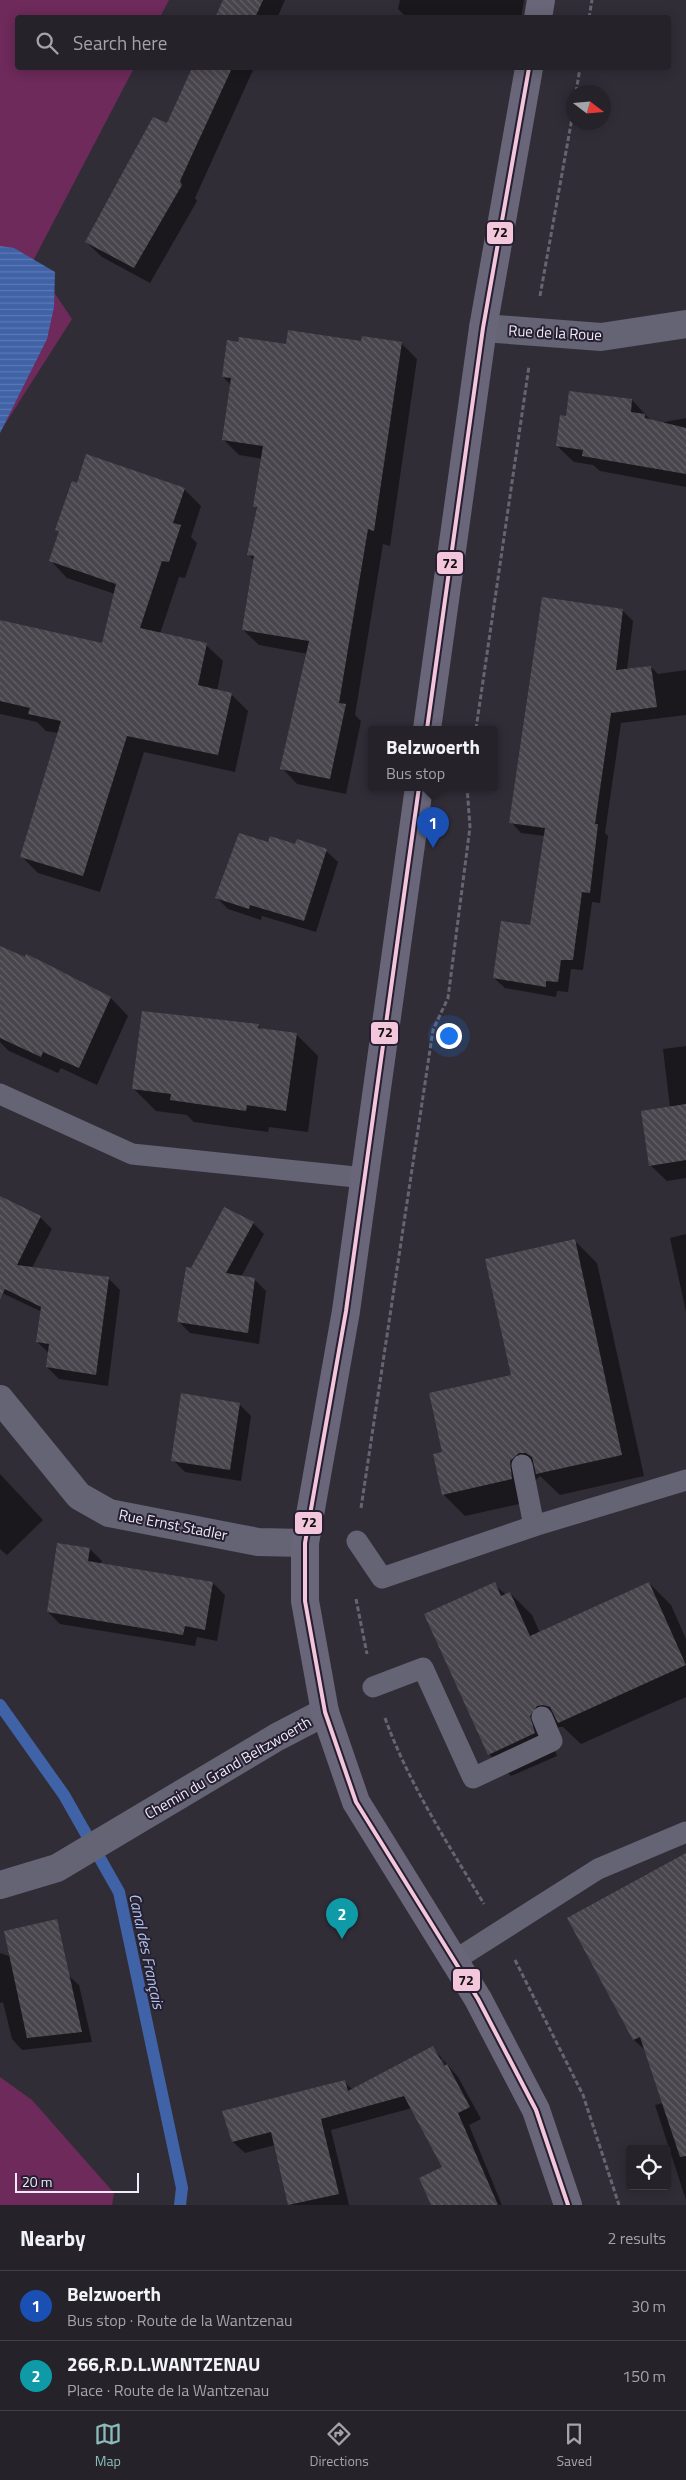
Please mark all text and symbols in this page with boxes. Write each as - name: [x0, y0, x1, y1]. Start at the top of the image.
- search box: [15, 15, 671, 70]
- text: Search here: [73, 28, 167, 57]
- icon: search: [33, 29, 61, 57]
- north arrow: [566, 85, 611, 130]
- line badge: 72: [486, 221, 514, 245]
- text: 72: [492, 221, 508, 242]
- street label: Rue de la Roue: [508, 319, 602, 346]
- line badge: 72: [436, 551, 464, 575]
- text: 72: [442, 552, 458, 573]
- popup: [368, 726, 498, 791]
- text: Belzwoerth: [386, 732, 480, 761]
- text: Bus stop: [386, 761, 445, 785]
- pin: 1: [417, 807, 449, 848]
- line badge: 72: [370, 1021, 399, 1045]
- text: 72: [377, 1021, 393, 1042]
- your location: [436, 1023, 462, 1049]
- street label: Rue Ernst Stadler: [117, 1503, 229, 1546]
- line badge: 72: [294, 1511, 323, 1535]
- text: 72: [301, 1511, 317, 1532]
- street label: Chemin du Grand Beltzwoerth: [140, 1710, 315, 1825]
- water label: Canal des Français: [123, 1891, 171, 2012]
- pin: 2: [326, 1898, 358, 1939]
- line badge: 72: [452, 1968, 481, 1992]
- text: 72: [458, 1969, 474, 1990]
- map controls: [626, 2145, 671, 2190]
- button: locate: [626, 2145, 671, 2190]
- scale bar: [15, 2170, 139, 2193]
- text: 20 m: [22, 2171, 52, 2192]
- text: Nearby: [20, 2222, 85, 2254]
- text: 2 results: [607, 2226, 666, 2250]
- text: Belzwoerth: [67, 2279, 161, 2308]
- text: 1: [32, 2294, 40, 2318]
- text: 30 m: [631, 2294, 666, 2318]
- text: Bus stop · Route de la Wantzenau: [67, 2308, 292, 2332]
- text: 266,R.D.L.WANTZENAU: [67, 2349, 260, 2378]
- text: 2: [32, 2364, 40, 2388]
- text: 150 m: [622, 2364, 666, 2388]
- text: Place · Route de la Wantzenau: [67, 2378, 269, 2402]
- tab: Map: [94, 2420, 122, 2471]
- tab: Directions: [309, 2420, 369, 2471]
- tab: Saved: [557, 2420, 592, 2471]

